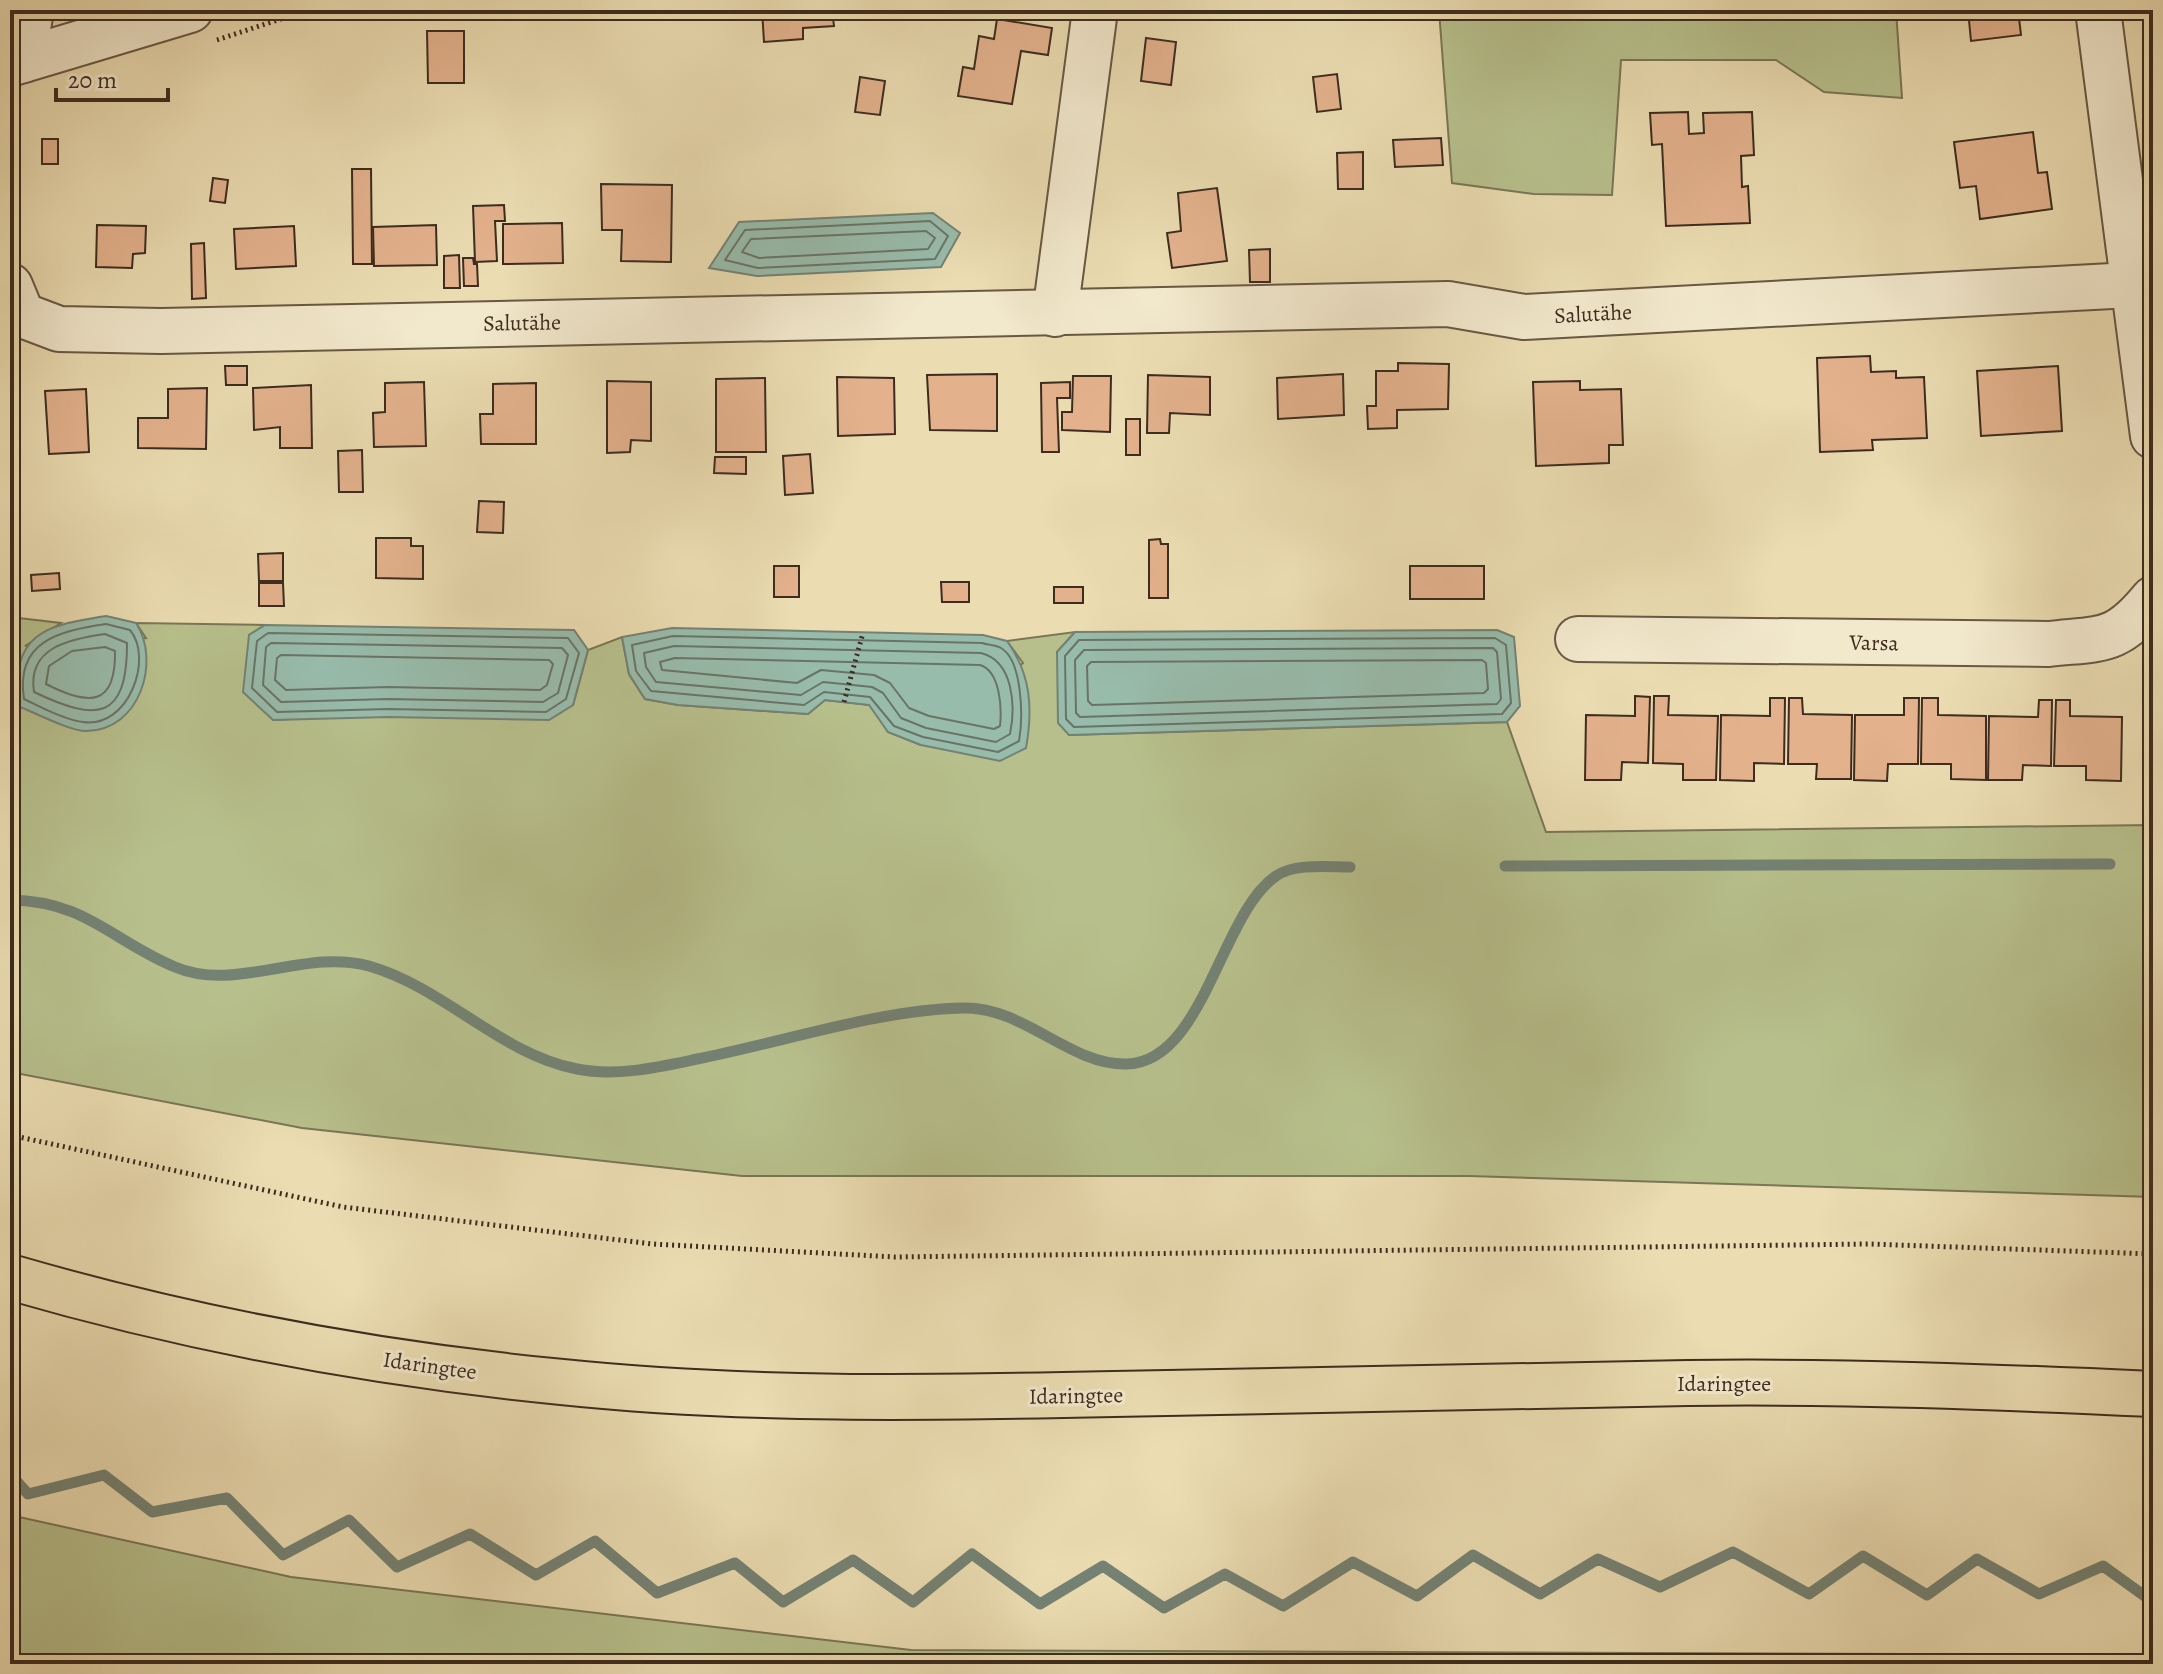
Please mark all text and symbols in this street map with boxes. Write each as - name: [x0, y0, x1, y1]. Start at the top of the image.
- scale bar: [56, 52, 168, 102]
- text: 20 m: [68, 64, 117, 96]
- street label: Salutähe: [1553, 297, 1633, 331]
- street label: Salutähe: [483, 307, 561, 339]
- street label: Varsa: [1848, 628, 1900, 658]
- street label: Idaringtee: [381, 1345, 479, 1387]
- street label: Idaringtee: [1677, 1369, 1771, 1399]
- street label: Idaringtee: [1029, 1380, 1123, 1412]

